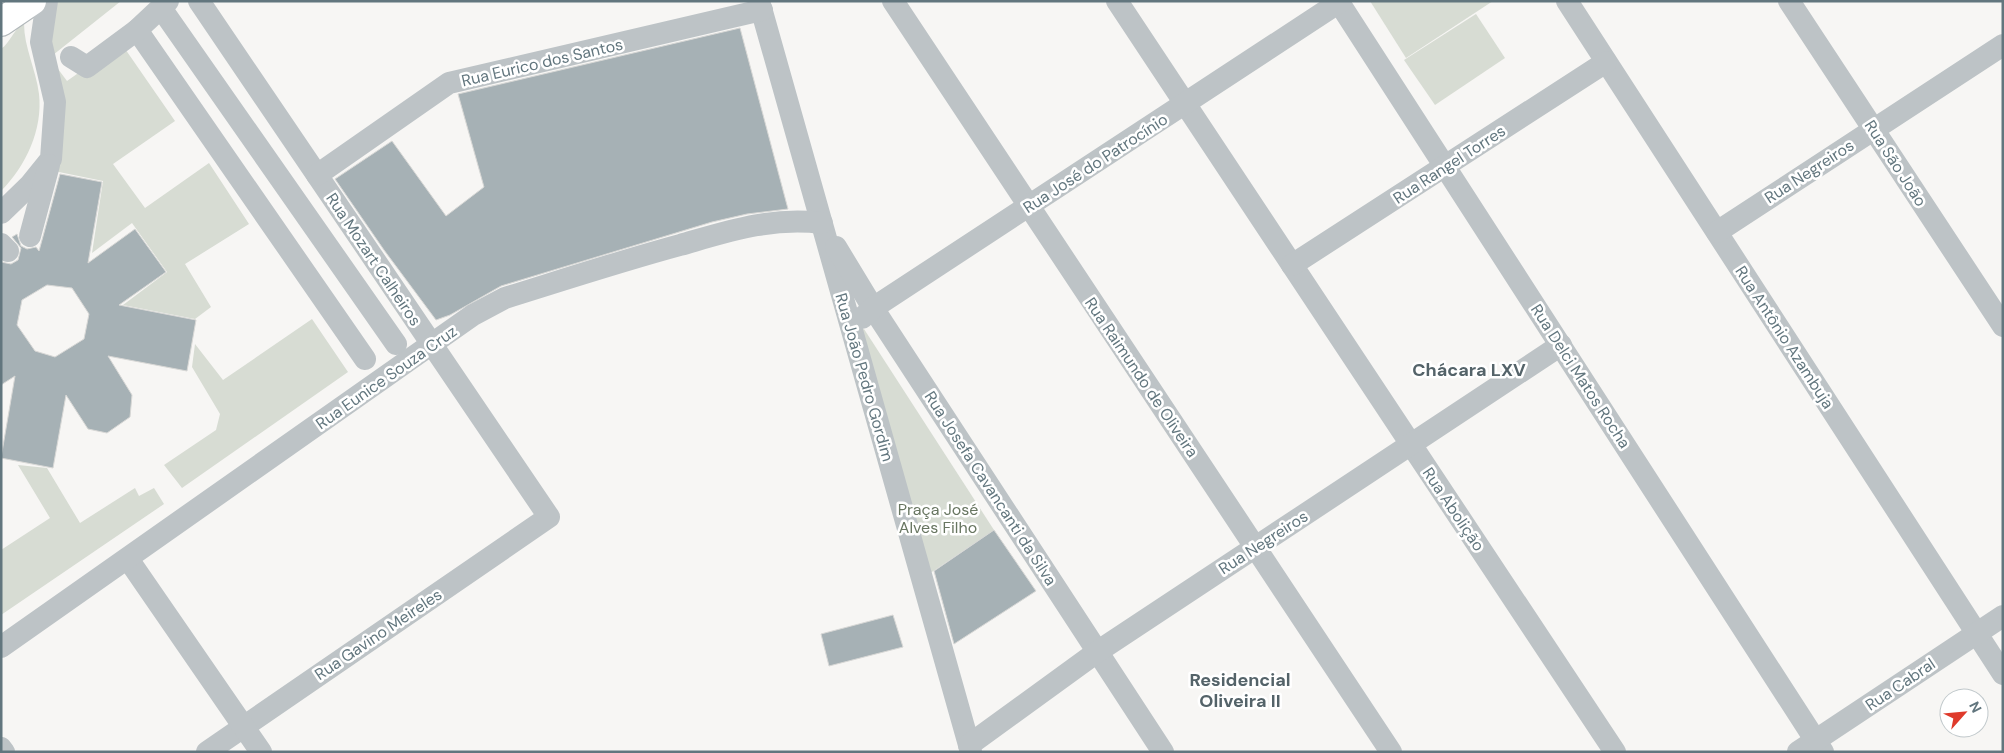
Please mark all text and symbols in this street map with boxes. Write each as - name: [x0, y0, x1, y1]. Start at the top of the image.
- street label: Rua Eurico dos Santos: [459, 34, 625, 91]
- street label: Rua José do Patrocínio: [1019, 109, 1172, 218]
- street label: Rua São João: [1860, 116, 1931, 211]
- street label: Rua Rangel Torres: [1389, 120, 1510, 209]
- street label: Rua Negreiros: [1761, 135, 1858, 208]
- street label: Rua Mozart Calheiros: [321, 189, 426, 330]
- street label: Rua Antônio Azambuja: [1730, 262, 1839, 413]
- street label: Rua João Pedro Gordim: [830, 290, 899, 464]
- street label: Rua Raimundo de Oliveira: [1080, 293, 1203, 461]
- street label: Rua Delci Matos Rocha: [1526, 300, 1635, 452]
- street label: Rua Eunice Souza Cruz: [312, 321, 461, 434]
- district label: Chácara LXV: [1412, 358, 1526, 382]
- street label: Rua Josefa Cavancanti da Silva: [920, 387, 1061, 590]
- street label: Rua Abolição: [1418, 463, 1489, 555]
- park label: Praça José Alves Filho: [898, 499, 978, 538]
- street label: Rua Negreiros: [1215, 506, 1312, 579]
- street label: Rua Gavino Meireles: [311, 584, 446, 685]
- street label: Rua Cabral: [1861, 653, 1939, 715]
- district label: Residencial Oliveira II: [1189, 668, 1291, 713]
- north arrow: [1939, 688, 1989, 738]
- text: N: [1965, 698, 1986, 716]

